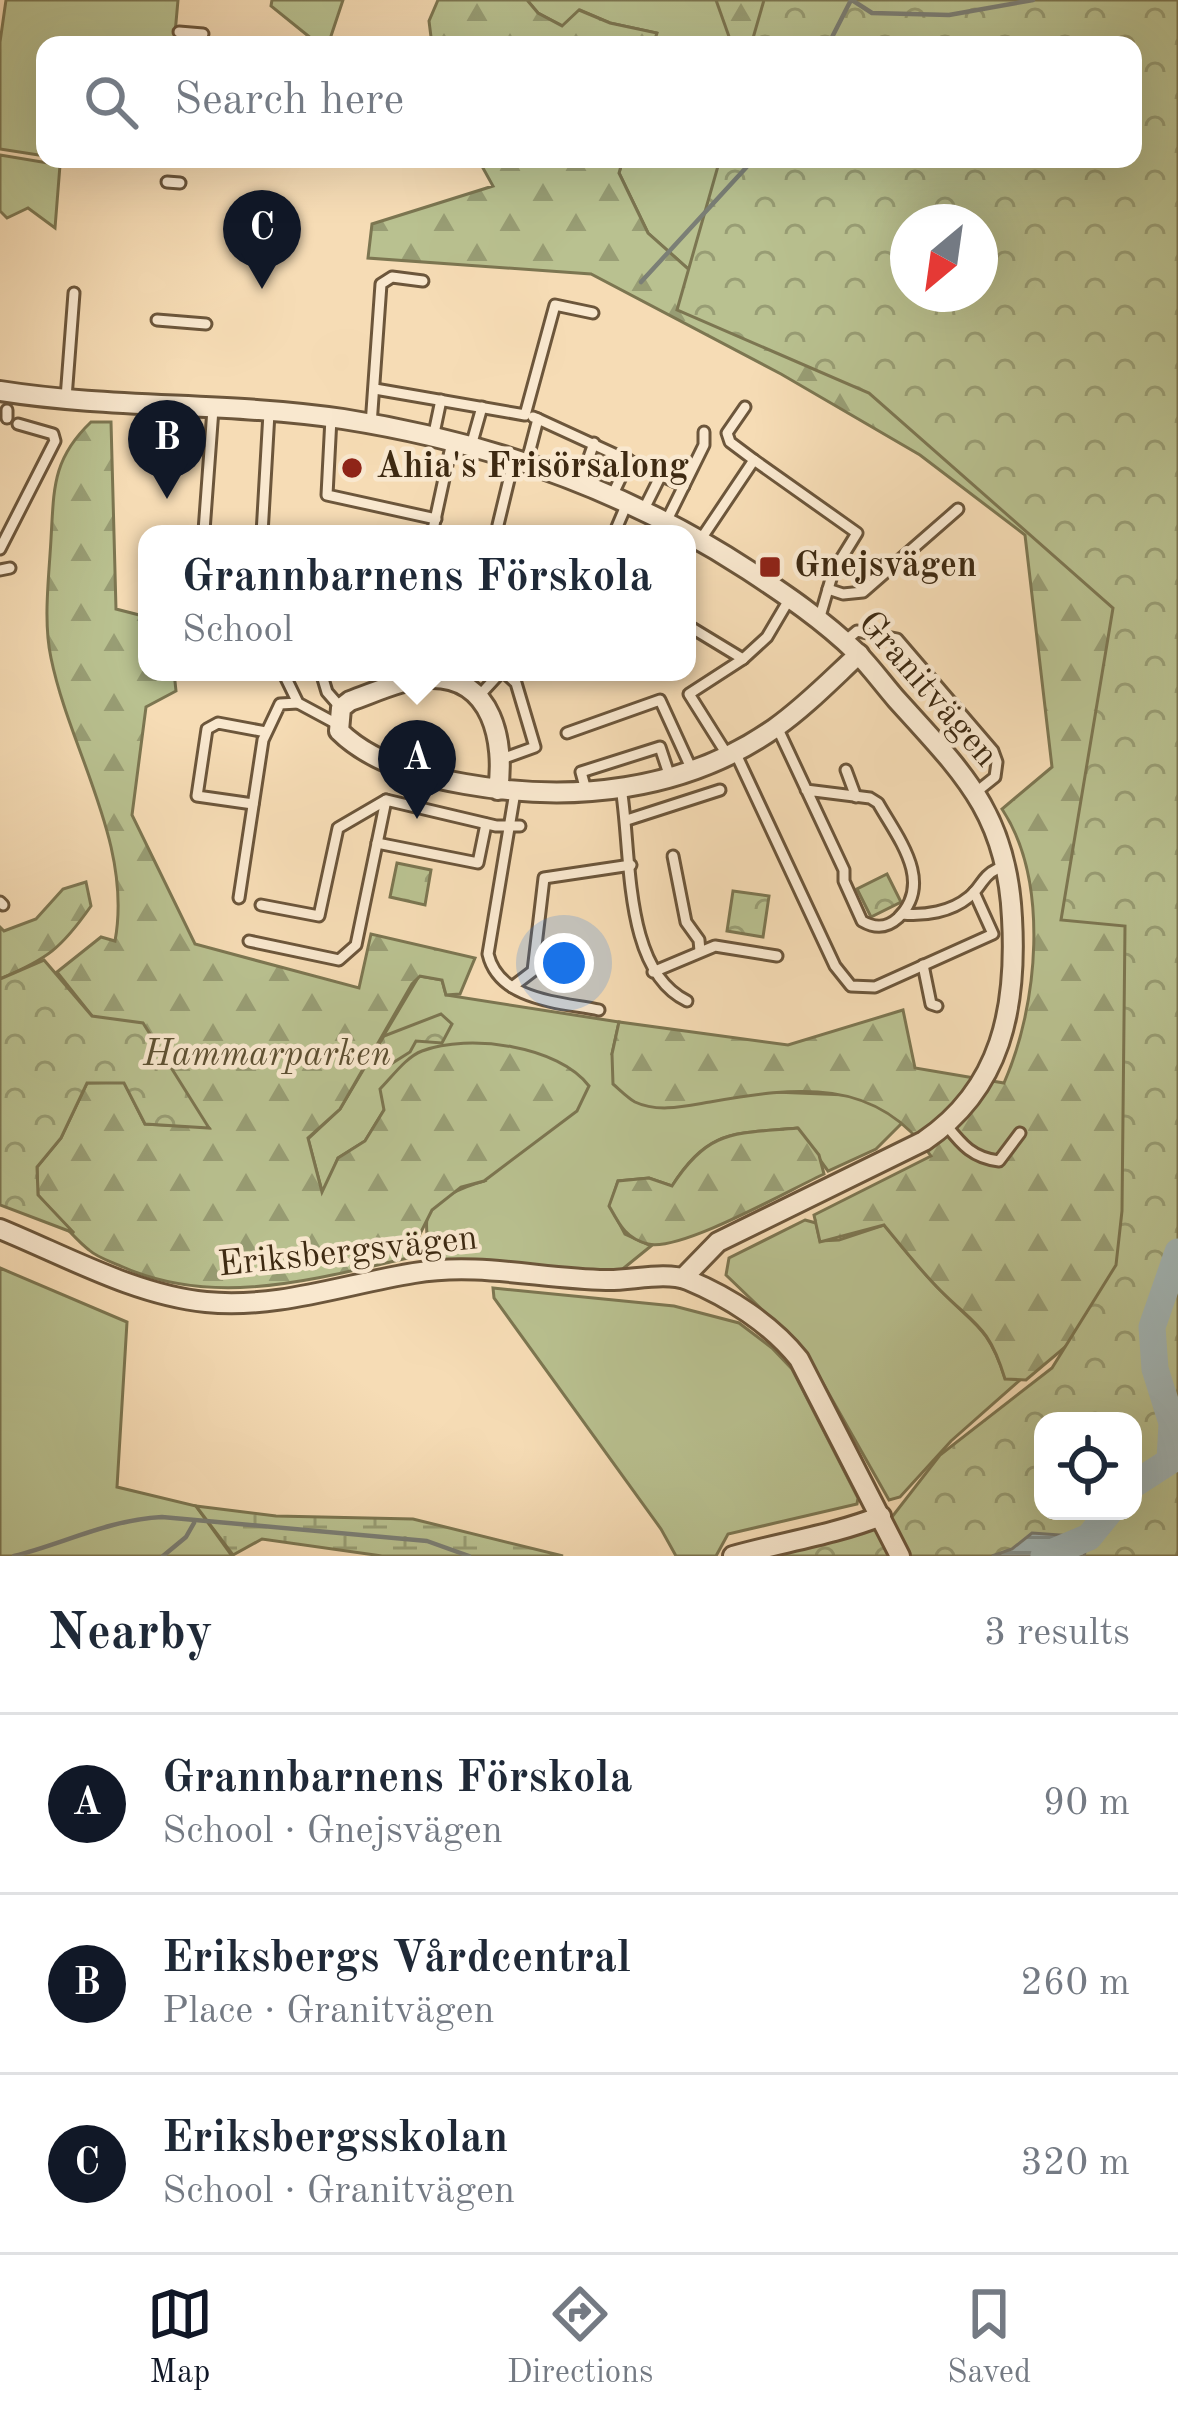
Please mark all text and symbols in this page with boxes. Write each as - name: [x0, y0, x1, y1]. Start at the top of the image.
- search box: [36, 36, 1142, 168]
- icon: search: [78, 69, 144, 135]
- text: Search here: [174, 79, 404, 124]
- pin: C: [223, 190, 301, 289]
- north arrow: [890, 204, 998, 312]
- pin: B: [128, 400, 206, 499]
- place label: Ahia's Frisörsalong: [376, 450, 689, 486]
- marker: Ahia's Frisörsalong: [339, 455, 365, 481]
- popup: [138, 525, 696, 681]
- place label: Gnejsvägen: [794, 549, 977, 585]
- marker: Gnejsvägen: [757, 554, 783, 580]
- text: Grannbarnens Förskola: [182, 556, 652, 601]
- street label: Granitvägen: [850, 606, 1004, 774]
- text: School: [182, 611, 293, 650]
- pin: A: [378, 720, 456, 819]
- your location: [534, 933, 594, 993]
- park label: Hammarparken: [142, 1038, 391, 1074]
- street label: Eriksbergsvägen: [216, 1221, 480, 1285]
- map controls: [1034, 1412, 1142, 1520]
- button: locate: [1034, 1412, 1142, 1520]
- text: Nearby: [48, 1609, 213, 1660]
- text: 3 results: [984, 1614, 1130, 1653]
- text: Grannbarnens Förskola: [162, 1757, 633, 1802]
- text: A: [72, 1784, 102, 1823]
- text: 90 m: [1043, 1784, 1130, 1823]
- text: School · Gnejsvägen: [162, 1812, 503, 1851]
- text: Eriksbergs Vårdcentral: [162, 1937, 631, 1982]
- text: B: [73, 1964, 101, 2003]
- text: 260 m: [1020, 1964, 1130, 2003]
- text: Place · Granitvägen: [162, 1992, 495, 2031]
- text: Eriksbergsskolan: [162, 2117, 508, 2162]
- text: C: [74, 2144, 100, 2183]
- text: 320 m: [1020, 2144, 1130, 2183]
- text: School · Granitvägen: [162, 2172, 515, 2211]
- tab: Map: [147, 2281, 213, 2394]
- tab: Directions: [507, 2281, 653, 2394]
- tab: Saved: [947, 2281, 1031, 2394]

